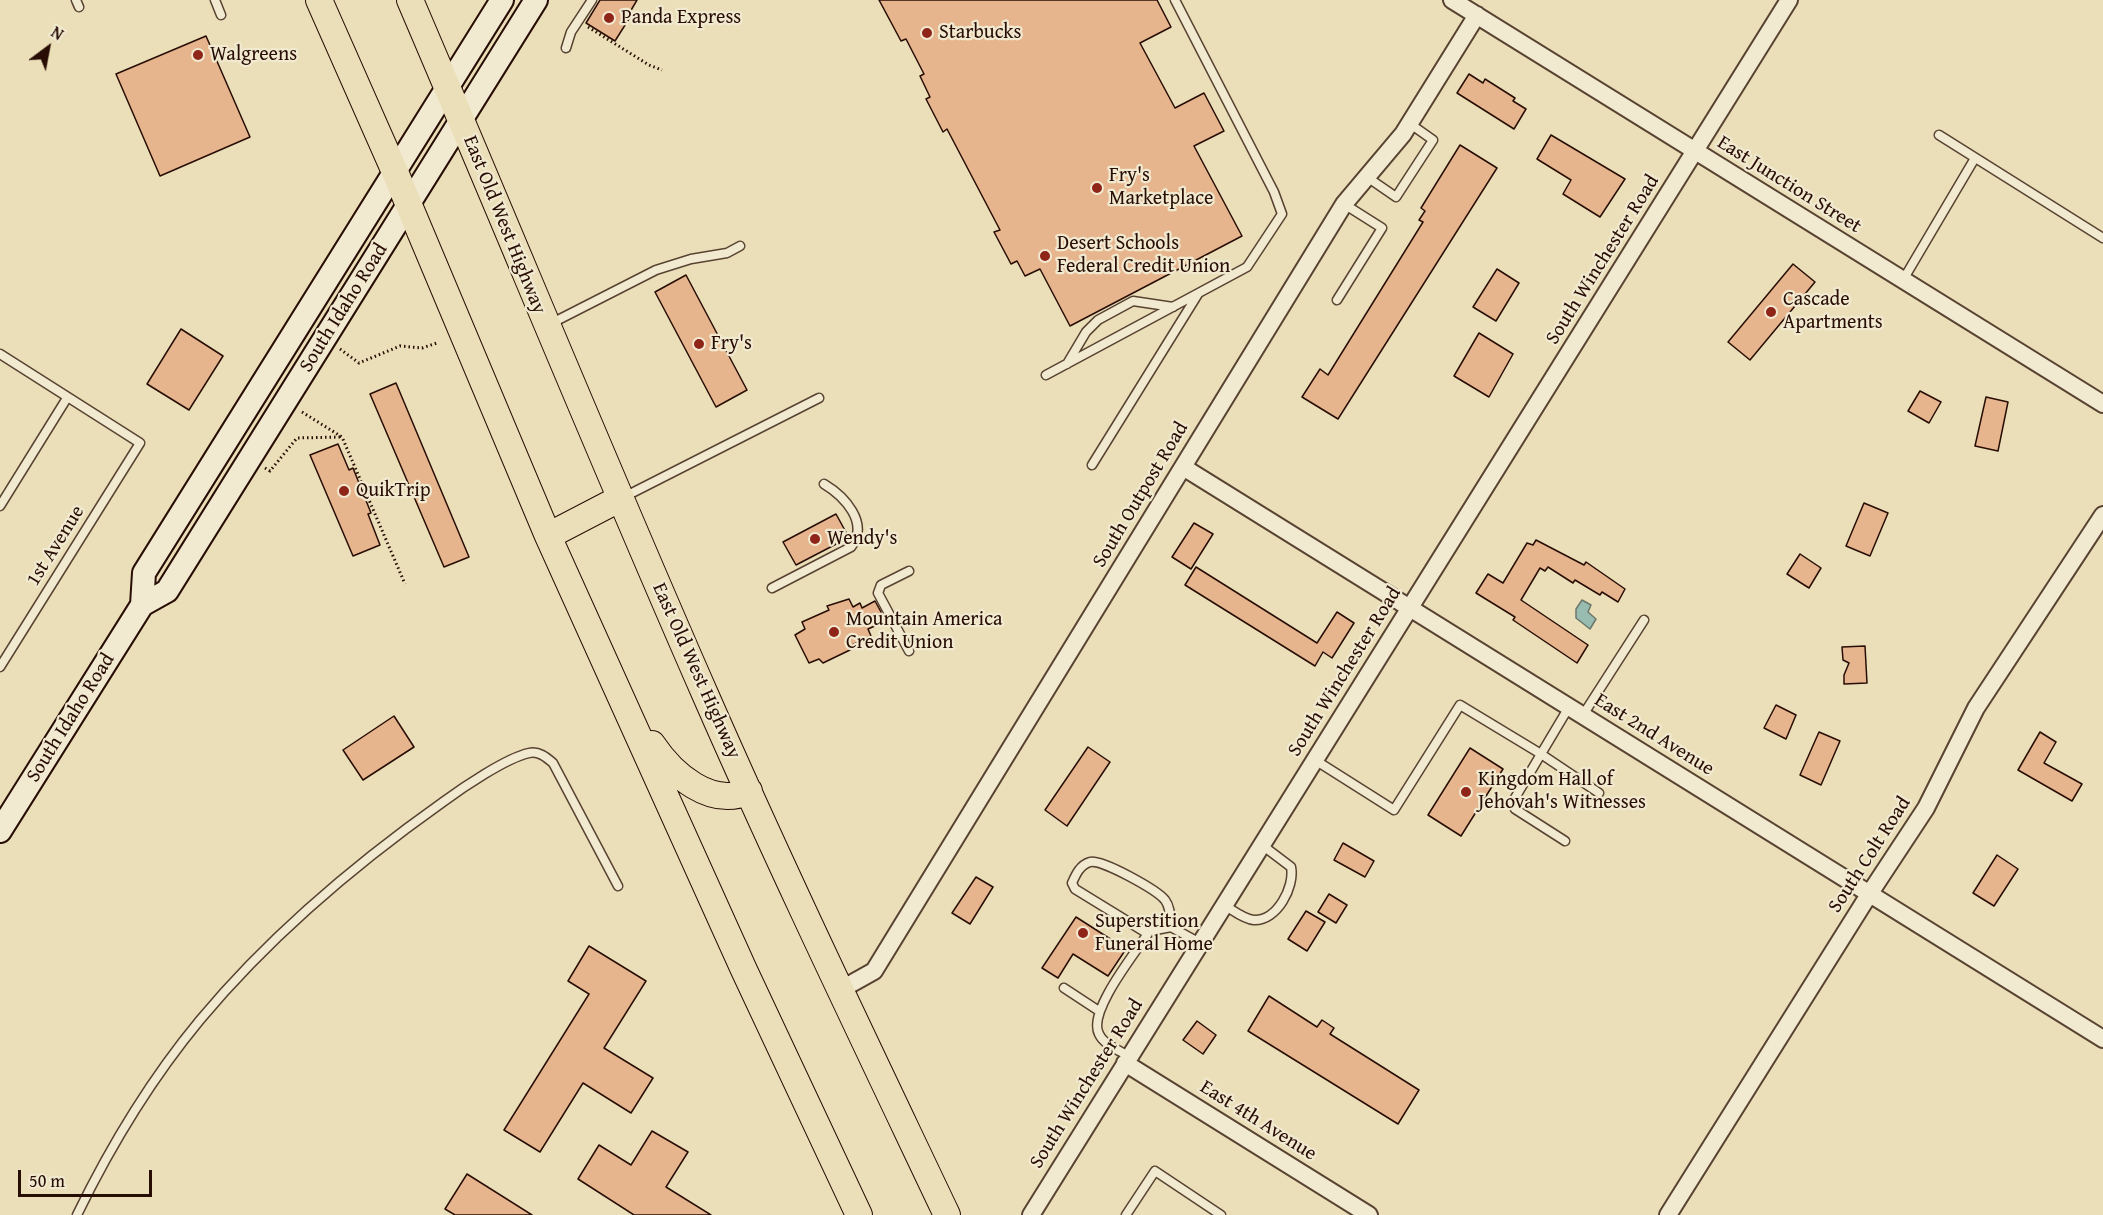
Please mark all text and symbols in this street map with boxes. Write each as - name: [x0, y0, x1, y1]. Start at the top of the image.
- place label: Panda Express: [621, 6, 741, 30]
- marker: Panda Express: [602, 11, 616, 25]
- north arrow: [18, 18, 78, 78]
- text: N: [47, 20, 68, 46]
- place label: Starbucks: [939, 21, 1021, 45]
- marker: Starbucks: [920, 26, 934, 40]
- place label: Walgreens: [210, 43, 297, 67]
- marker: Walgreens: [191, 48, 205, 62]
- street label: East Junction Street: [1713, 131, 1865, 239]
- street label: East Old West Highway: [457, 132, 551, 318]
- place label: Fry's Marketplace: [1109, 164, 1213, 211]
- street label: South Winchester Road: [1541, 171, 1665, 349]
- marker: Fry's Marketplace: [1090, 181, 1104, 195]
- place label: Desert Schools Federal Credit Union: [1057, 232, 1230, 279]
- street label: South Idaho Road: [295, 239, 393, 377]
- marker: Desert Schools Federal Credit Union: [1038, 249, 1052, 263]
- place label: Cascade Apartments: [1783, 288, 1883, 335]
- marker: Cascade Apartments: [1764, 305, 1778, 319]
- place label: Fry's: [711, 332, 752, 356]
- marker: Fry's: [692, 337, 706, 351]
- street label: South Outpost Road: [1088, 418, 1194, 572]
- place label: QuikTrip: [356, 479, 431, 503]
- marker: QuikTrip: [337, 484, 351, 498]
- street label: 1st Avenue: [22, 501, 90, 591]
- place label: Wendy's: [827, 527, 898, 551]
- marker: Wendy's: [808, 532, 822, 546]
- street label: East Old West Highway: [646, 579, 746, 763]
- street label: South Winchester Road: [1283, 583, 1407, 761]
- place label: Mountain America Credit Union: [846, 608, 1002, 655]
- marker: Mountain America Credit Union: [827, 625, 841, 639]
- street label: South Idaho Road: [22, 649, 120, 787]
- street label: East 2nd Avenue: [1590, 689, 1718, 781]
- place label: Kingdom Hall of Jehovah's Witnesses: [1478, 768, 1646, 815]
- marker: Kingdom Hall of Jehovah's Witnesses: [1459, 785, 1473, 799]
- street label: South Colt Road: [1824, 792, 1916, 918]
- place label: Superstition Funeral Home: [1095, 910, 1213, 957]
- marker: Superstition Funeral Home: [1076, 926, 1090, 940]
- street label: South Winchester Road: [1025, 995, 1149, 1173]
- street label: East 4th Avenue: [1195, 1076, 1321, 1166]
- scale bar: [21, 1158, 154, 1196]
- text: 50 m: [29, 1167, 65, 1194]

